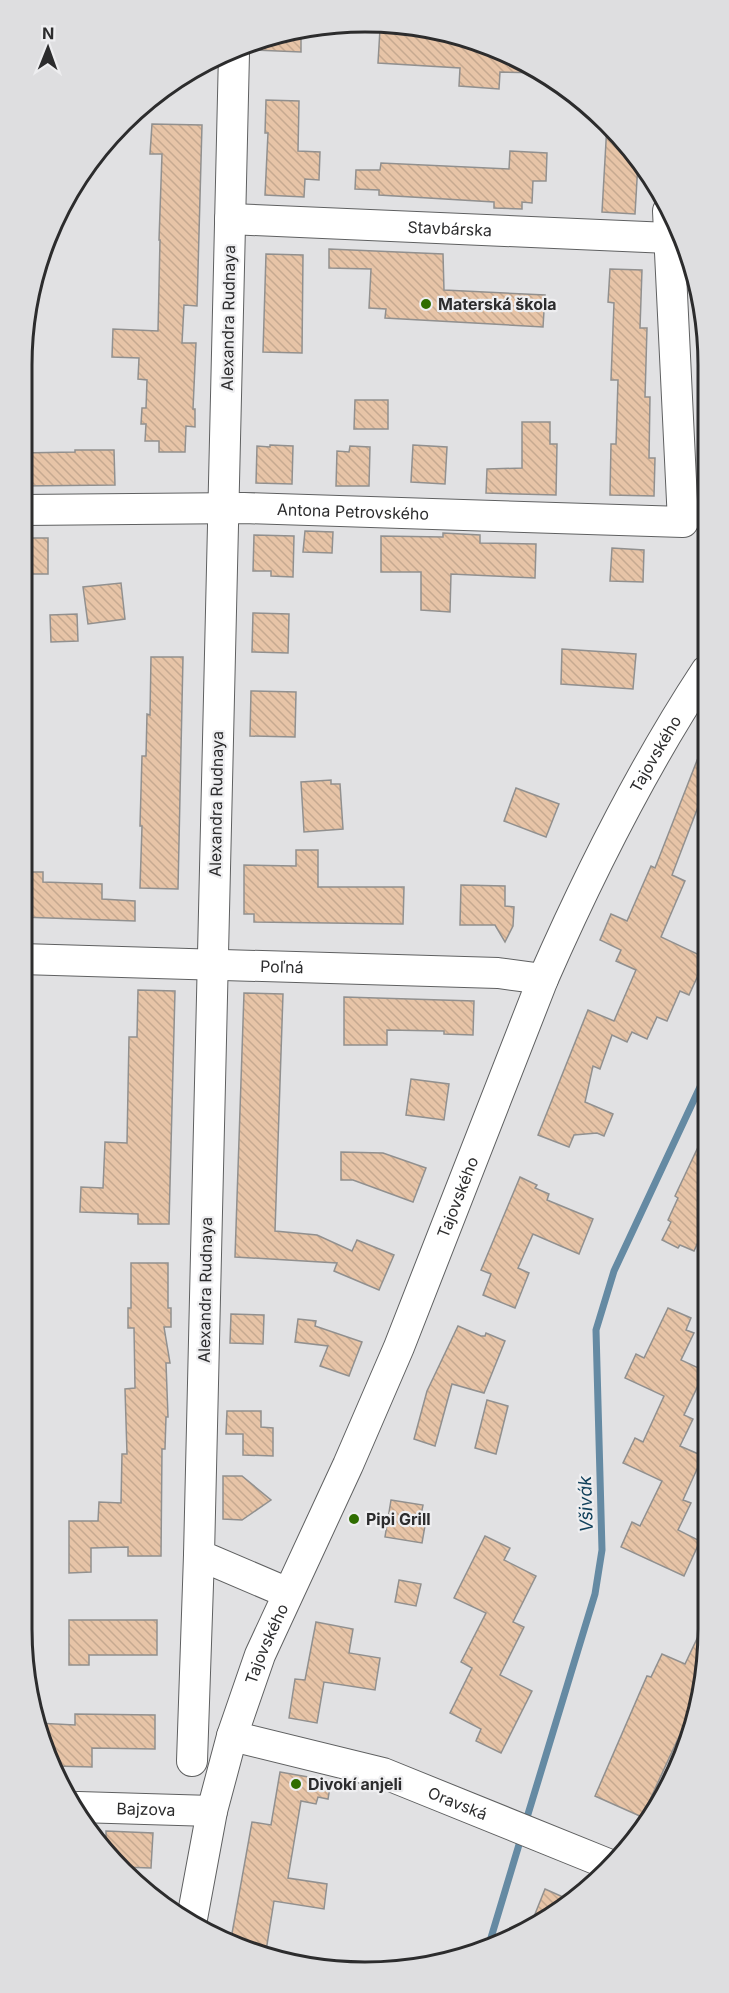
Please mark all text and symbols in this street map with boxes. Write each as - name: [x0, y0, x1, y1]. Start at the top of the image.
- north arrow: [18, 18, 78, 78]
- text: N: [42, 23, 55, 43]
- street label: Stavbárska: [407, 217, 492, 240]
- street label: Alexandra Rudnaya: [217, 245, 239, 391]
- place label: Materská škola: [438, 294, 557, 314]
- marker: Materská škola: [419, 297, 433, 311]
- street label: Antona Petrovského: [277, 499, 429, 524]
- street label: Tajovského: [625, 712, 685, 796]
- street label: Alexandra Rudnaya: [205, 731, 227, 877]
- street label: Poľná: [260, 956, 304, 977]
- street label: Tajovského: [433, 1154, 482, 1241]
- street label: Alexandra Rudnaya: [194, 1217, 216, 1363]
- water label: Všivák: [574, 1474, 597, 1533]
- place label: Pipi Grill: [366, 1509, 431, 1529]
- marker: Pipi Grill: [347, 1512, 361, 1526]
- street label: Tajovského: [241, 1600, 292, 1687]
- place label: Divokí anjeli: [308, 1774, 402, 1794]
- marker: Divokí anjeli: [289, 1777, 303, 1791]
- street label: Oravská: [425, 1782, 490, 1824]
- street label: Bajzova: [116, 1798, 176, 1820]

